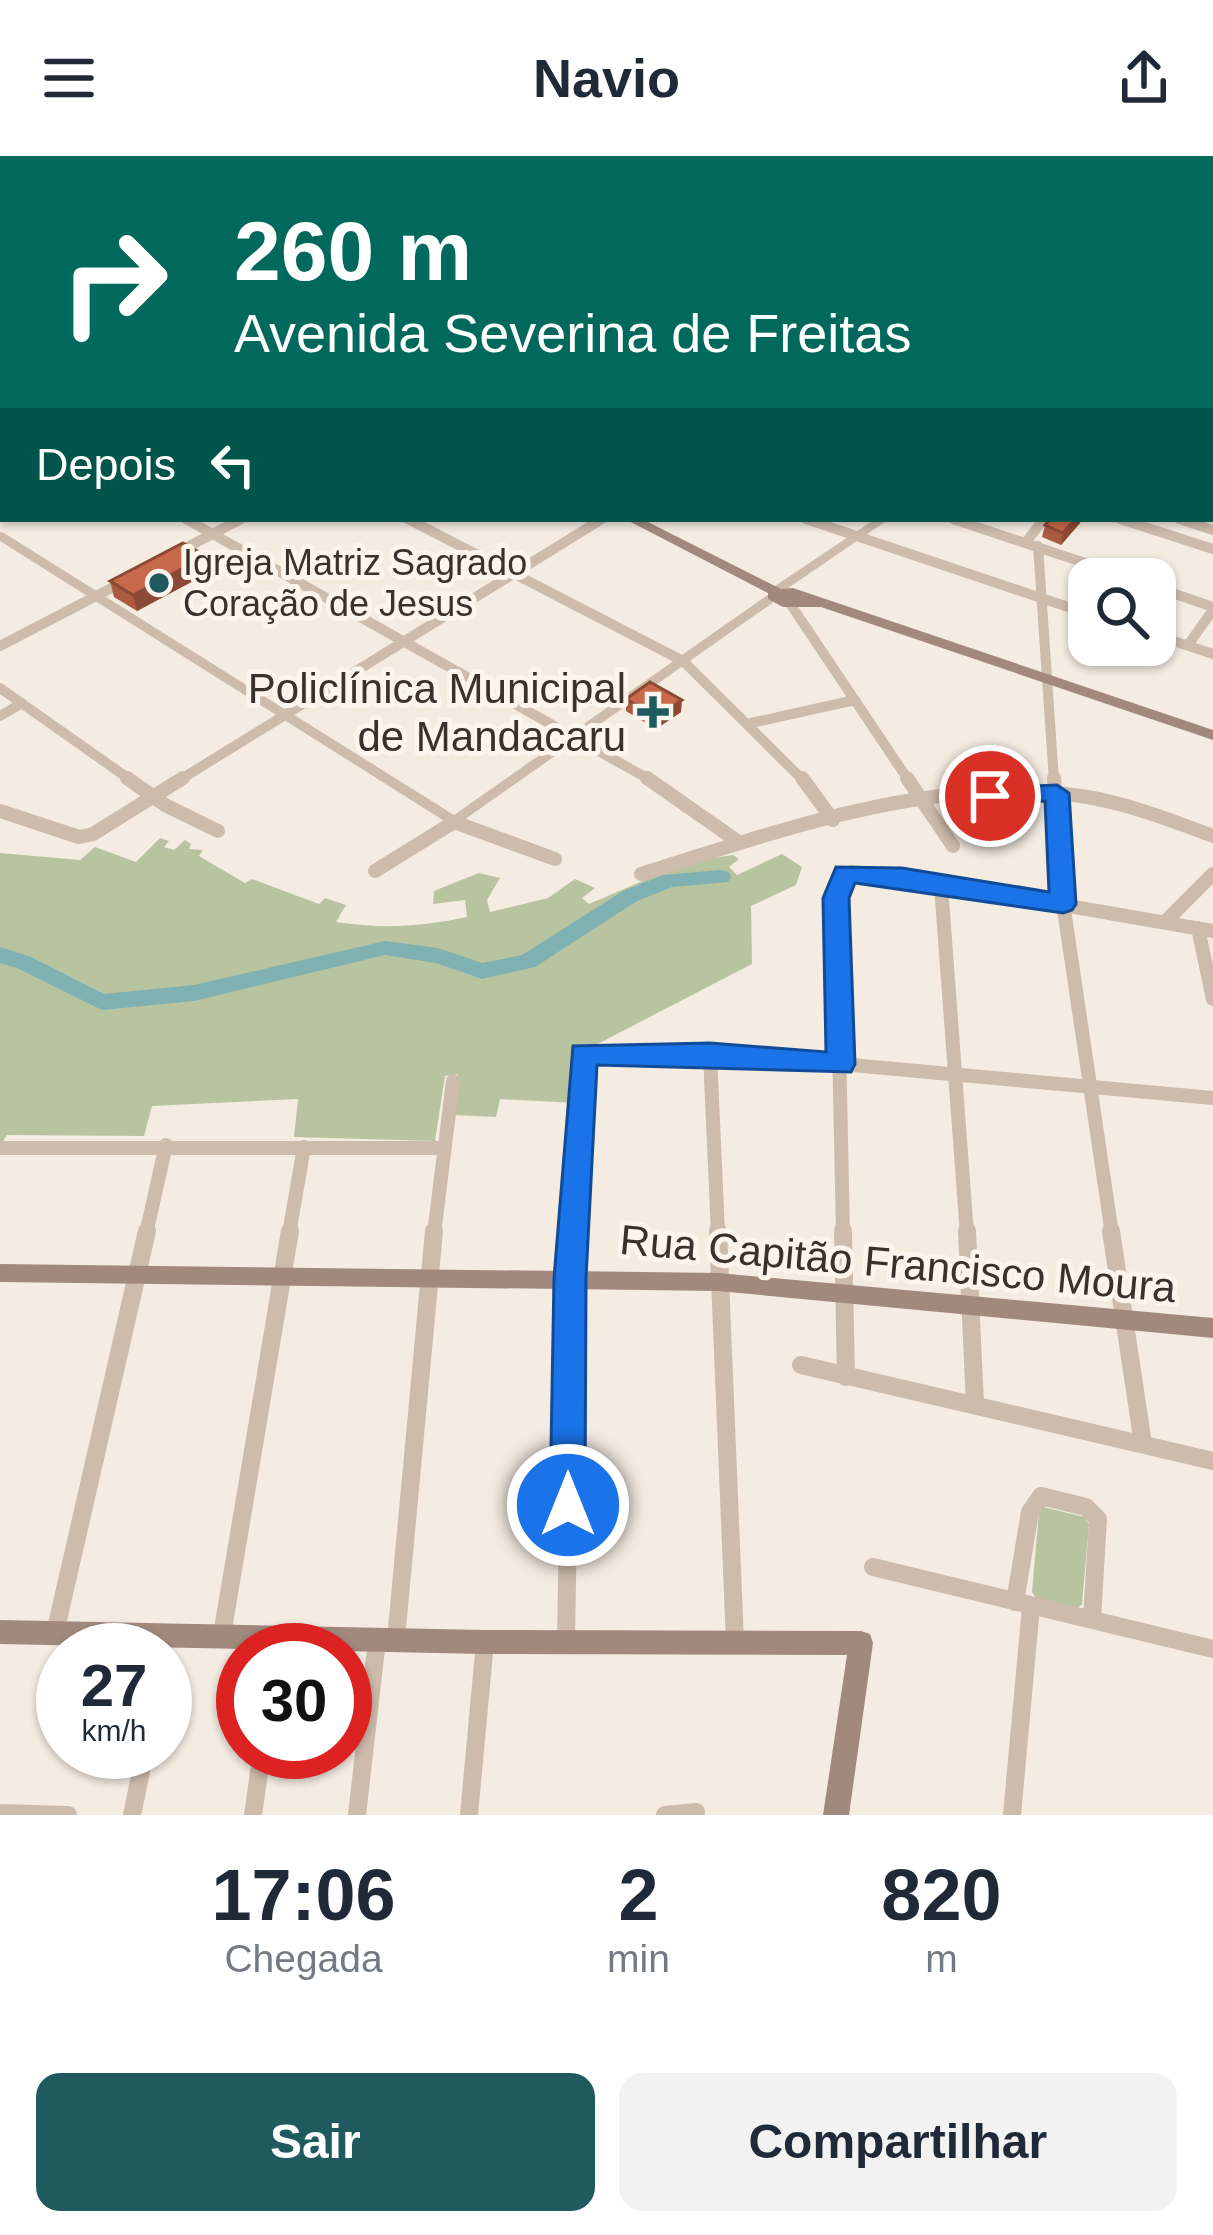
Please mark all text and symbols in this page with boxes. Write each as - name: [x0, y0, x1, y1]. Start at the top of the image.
- icon: menu: [36, 45, 102, 111]
- icon: share: [1111, 45, 1177, 111]
- text: Navio: [533, 48, 680, 108]
- icon: right: [36, 204, 192, 360]
- text: 260 m: [234, 204, 472, 298]
- text: Avenida Severina de Freitas: [234, 303, 911, 363]
- icon: left: [200, 432, 266, 498]
- text: Depois: [36, 439, 176, 490]
- place label: Igreja Matriz Sagrado Coração de Jesus: [183, 542, 527, 624]
- map controls: [1068, 558, 1176, 666]
- button: search: [1068, 558, 1176, 666]
- marker: Igreja Matriz Sagrado Coração de Jesus: [146, 570, 172, 596]
- place label: Policlínica Municipal de Mandacaru: [248, 665, 626, 760]
- marker: Policlínica Municipal de Mandacaru: [637, 696, 669, 728]
- pin: [939, 745, 1041, 847]
- icon: arrive: [957, 763, 1023, 829]
- street label: Rua Capitão Francisco Moura: [618, 1216, 1179, 1311]
- position arrow: [505, 1442, 631, 1568]
- speed limit sign: 30: [216, 1623, 372, 1779]
- text: 27: [81, 1652, 147, 1719]
- text: km/h: [81, 1714, 147, 1747]
- text: 17:06: [211, 1855, 396, 1935]
- text: 2: [618, 1855, 659, 1935]
- text: 820: [881, 1855, 1002, 1935]
- text: Chegada: [224, 1937, 383, 1980]
- text: min: [607, 1937, 670, 1980]
- text: m: [925, 1937, 958, 1980]
- button: Sair: [36, 2073, 595, 2211]
- button: Compartilhar: [619, 2073, 1177, 2211]

